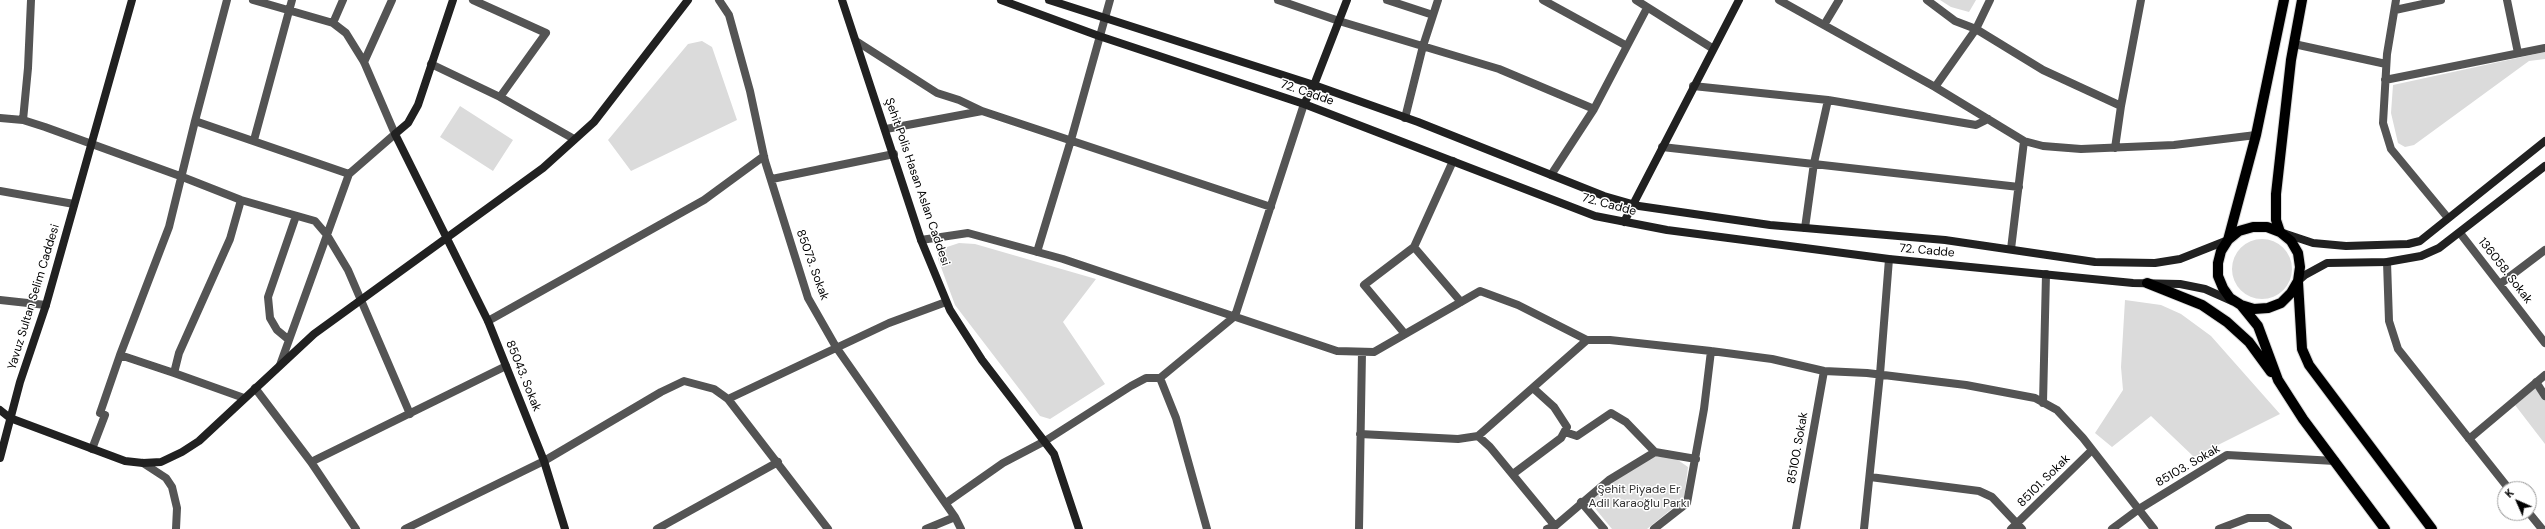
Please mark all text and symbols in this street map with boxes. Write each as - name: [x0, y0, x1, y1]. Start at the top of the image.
- street label: 72. Cadde: [1278, 77, 1336, 109]
- street label: Şehit Polis Hasan Aslan Caddesi: [881, 96, 953, 268]
- street label: 72. Cadde: [1580, 191, 1638, 219]
- street label: Yavuz Sultan Selim Caddesi: [5, 223, 63, 371]
- street label: 85073. Sokak: [793, 228, 831, 302]
- street label: 136058. Sokak: [2475, 235, 2535, 307]
- street label: 72. Cadde: [1899, 241, 1955, 261]
- street label: 85043. Sokak: [502, 338, 544, 414]
- street label: 85100. Sokak: [1785, 411, 1811, 485]
- street label: 85103. Sokak: [2153, 442, 2223, 490]
- street label: 85101. Sokak: [2015, 452, 2073, 510]
- north arrow: [2497, 481, 2537, 521]
- park label: Şehit Piyade Er Adil Karaoğlu Parkı: [1589, 483, 1689, 511]
- text: K: [2502, 486, 2517, 501]

